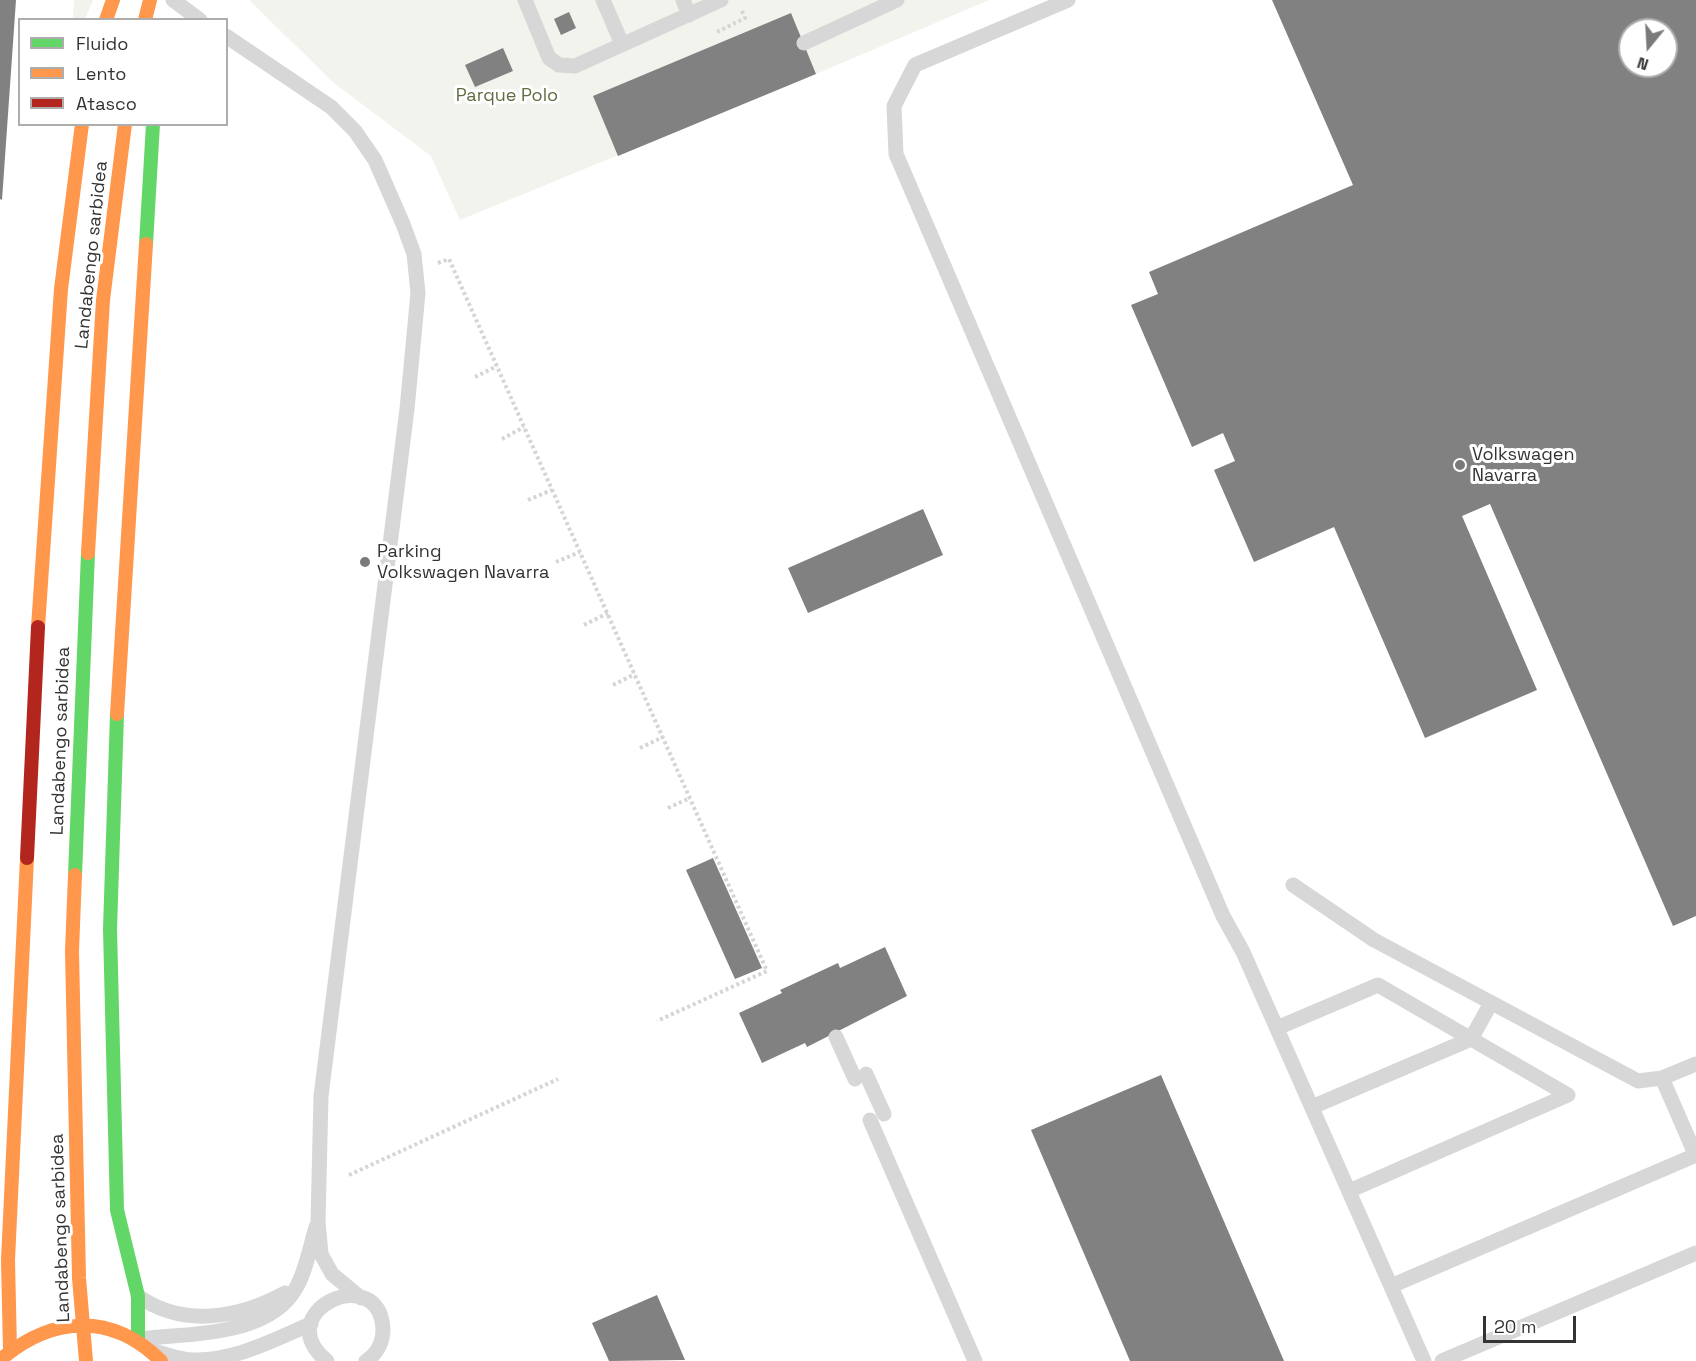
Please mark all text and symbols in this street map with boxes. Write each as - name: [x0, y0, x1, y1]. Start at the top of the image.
- legend: [18, 18, 228, 126]
- north arrow: [1618, 18, 1678, 78]
- text: Fluido: [76, 32, 128, 55]
- text: N: [1635, 52, 1651, 75]
- text: Lento: [76, 62, 126, 85]
- park label: Parque Polo: [456, 85, 558, 107]
- text: Atasco: [76, 92, 137, 115]
- street label: Landabengo sarbidea: [71, 160, 113, 350]
- place label: Volkswagen Navarra: [1472, 444, 1574, 486]
- marker: Volkswagen Navarra: [1453, 458, 1467, 472]
- place label: Parking Volkswagen Navarra: [377, 541, 549, 584]
- marker: Parking Volkswagen Navarra: [358, 555, 372, 569]
- street label: Landabengo sarbidea: [47, 646, 75, 836]
- street label: Landabengo sarbidea: [47, 1133, 75, 1323]
- scale bar: [1486, 1304, 1579, 1342]
- text: 20 m: [1494, 1315, 1537, 1338]

